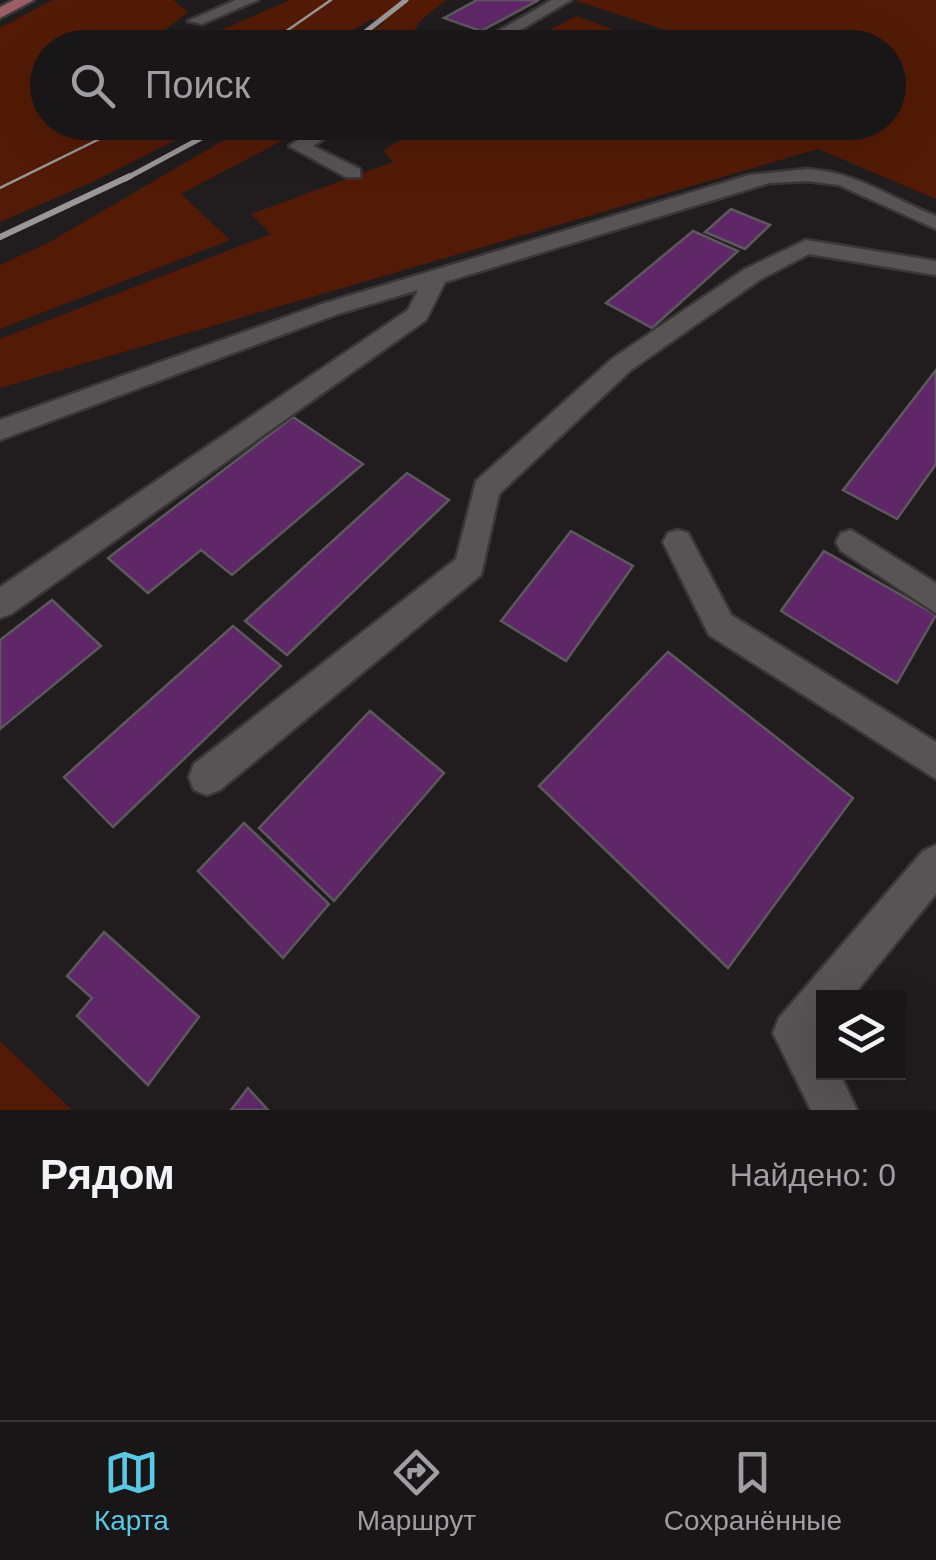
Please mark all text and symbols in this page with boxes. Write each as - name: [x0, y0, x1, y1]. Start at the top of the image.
- search box: [30, 30, 906, 140]
- icon: search: [65, 58, 120, 113]
- text: Поиск: [145, 64, 250, 106]
- map controls: [816, 990, 906, 1080]
- button: layers: [816, 990, 906, 1080]
- text: Рядом: [40, 1151, 175, 1198]
- text: Найдено: 0: [730, 1157, 896, 1193]
- tab: Карта: [94, 1445, 169, 1537]
- tab: Маршрут: [357, 1445, 476, 1537]
- tab: Сохранённые: [664, 1445, 842, 1537]

